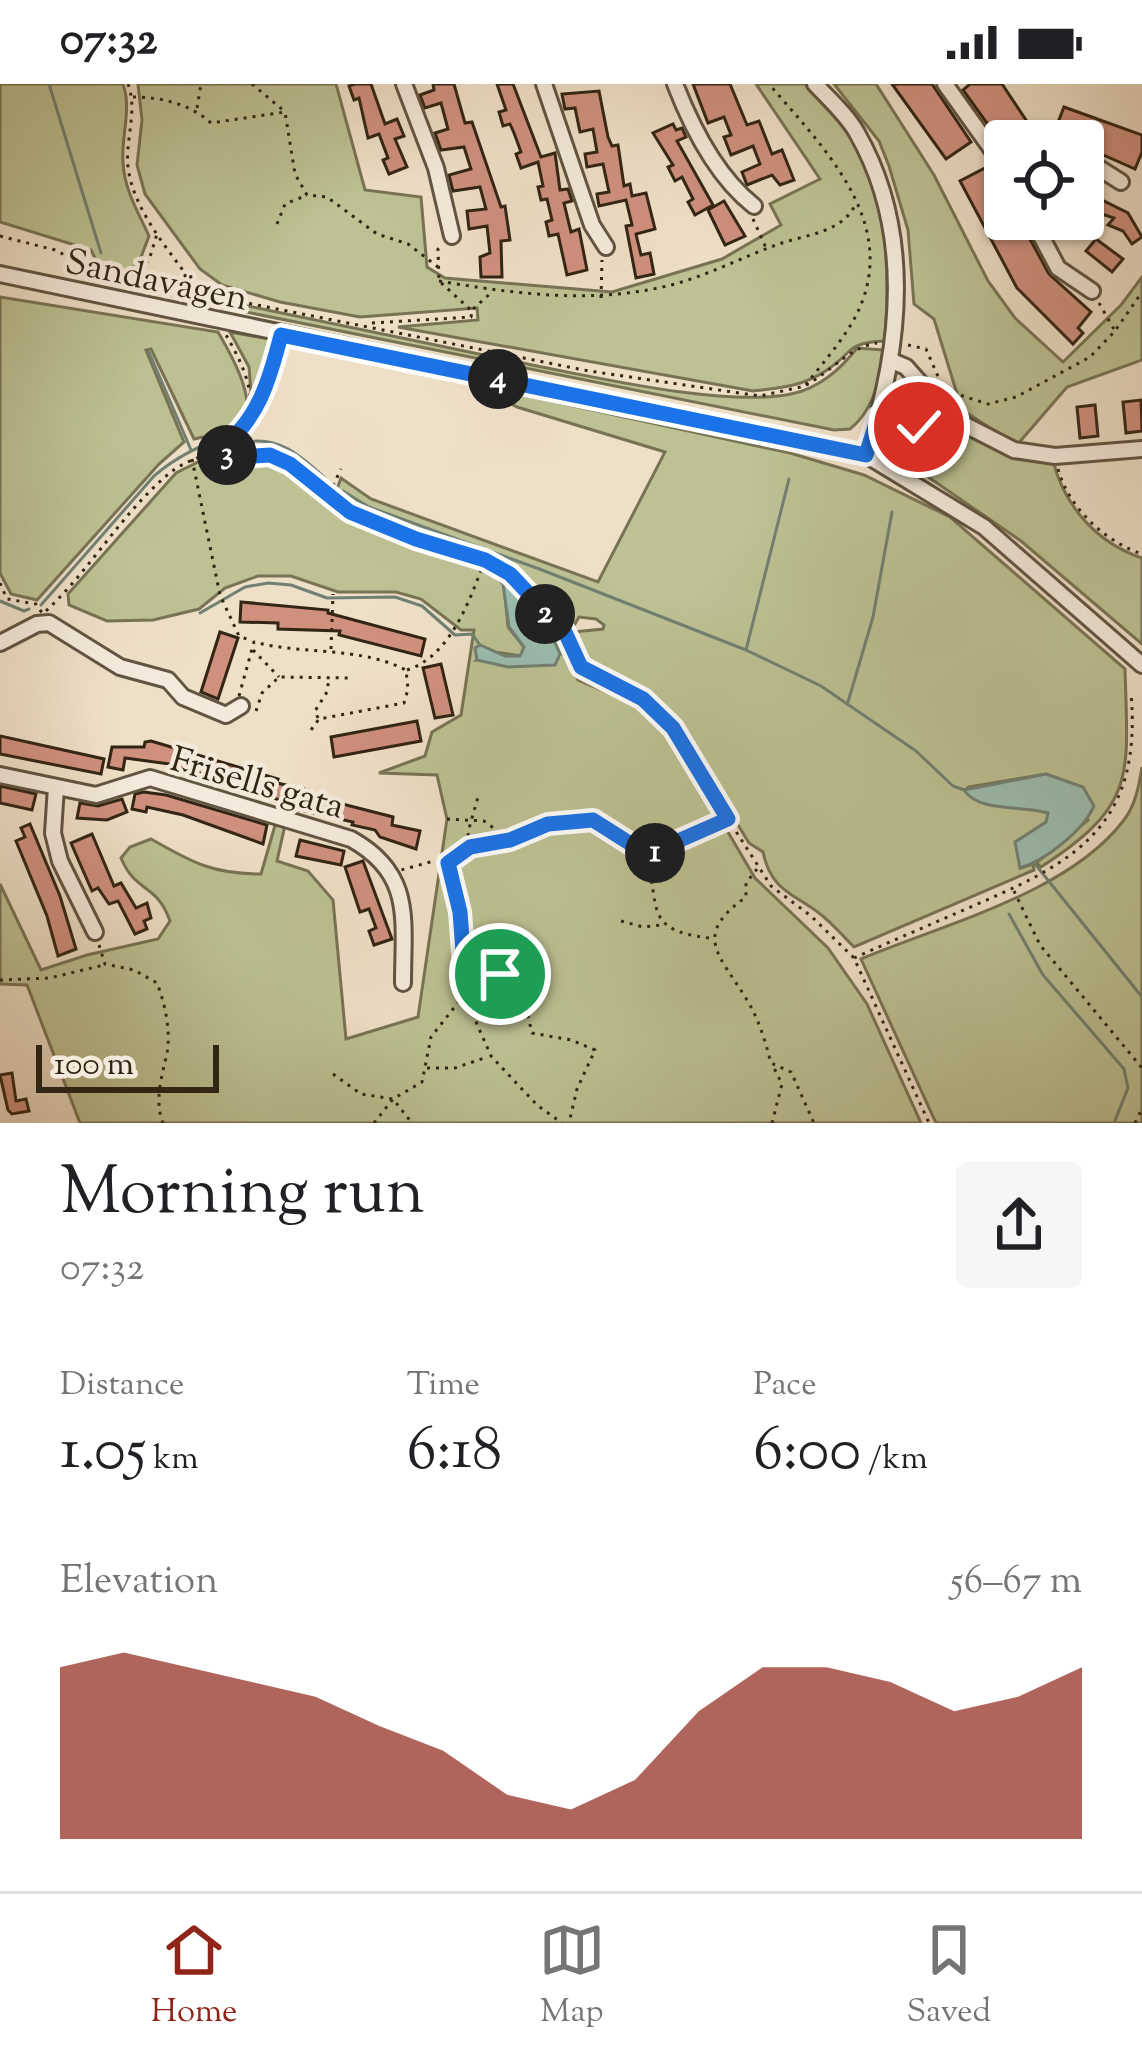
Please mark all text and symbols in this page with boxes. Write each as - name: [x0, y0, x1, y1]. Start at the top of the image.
- text: 07:32: [60, 10, 157, 75]
- map controls: [984, 120, 1104, 240]
- button: locate: [984, 120, 1104, 240]
- street label: Sandavägen: [60, 237, 252, 327]
- pin: 4: [468, 349, 528, 409]
- text: 4: [490, 355, 506, 403]
- pin: [868, 376, 970, 478]
- icon: check: [886, 394, 952, 460]
- pin: 3: [197, 425, 257, 485]
- text: 3: [220, 431, 234, 479]
- pin: 2: [515, 584, 575, 644]
- text: 2: [537, 590, 553, 638]
- street label: Frisells gata: [164, 735, 350, 834]
- pin: 1: [625, 823, 685, 883]
- text: 1: [649, 829, 661, 877]
- pin: [449, 923, 551, 1025]
- icon: arrive: [467, 941, 533, 1007]
- scale bar: [36, 1039, 219, 1092]
- text: 100 m: [54, 1042, 134, 1090]
- text: Morning run: [60, 1149, 425, 1244]
- button: share: [956, 1162, 1082, 1288]
- text: 07:32: [60, 1242, 144, 1298]
- text: Distance: [60, 1362, 184, 1410]
- text: Time: [407, 1362, 480, 1410]
- text: Pace: [753, 1362, 817, 1410]
- text: 1.05: [60, 1410, 146, 1497]
- text: 6:18: [407, 1410, 502, 1497]
- text: 6:00: [753, 1410, 861, 1497]
- text: km: [146, 1436, 198, 1484]
- text: /km: [861, 1436, 928, 1484]
- text: Elevation: [60, 1555, 218, 1611]
- text: 56–67 m: [950, 1555, 1082, 1611]
- tab: Home: [151, 1917, 237, 2037]
- tab: Map: [539, 1917, 605, 2037]
- tab: Saved: [906, 1917, 991, 2037]

